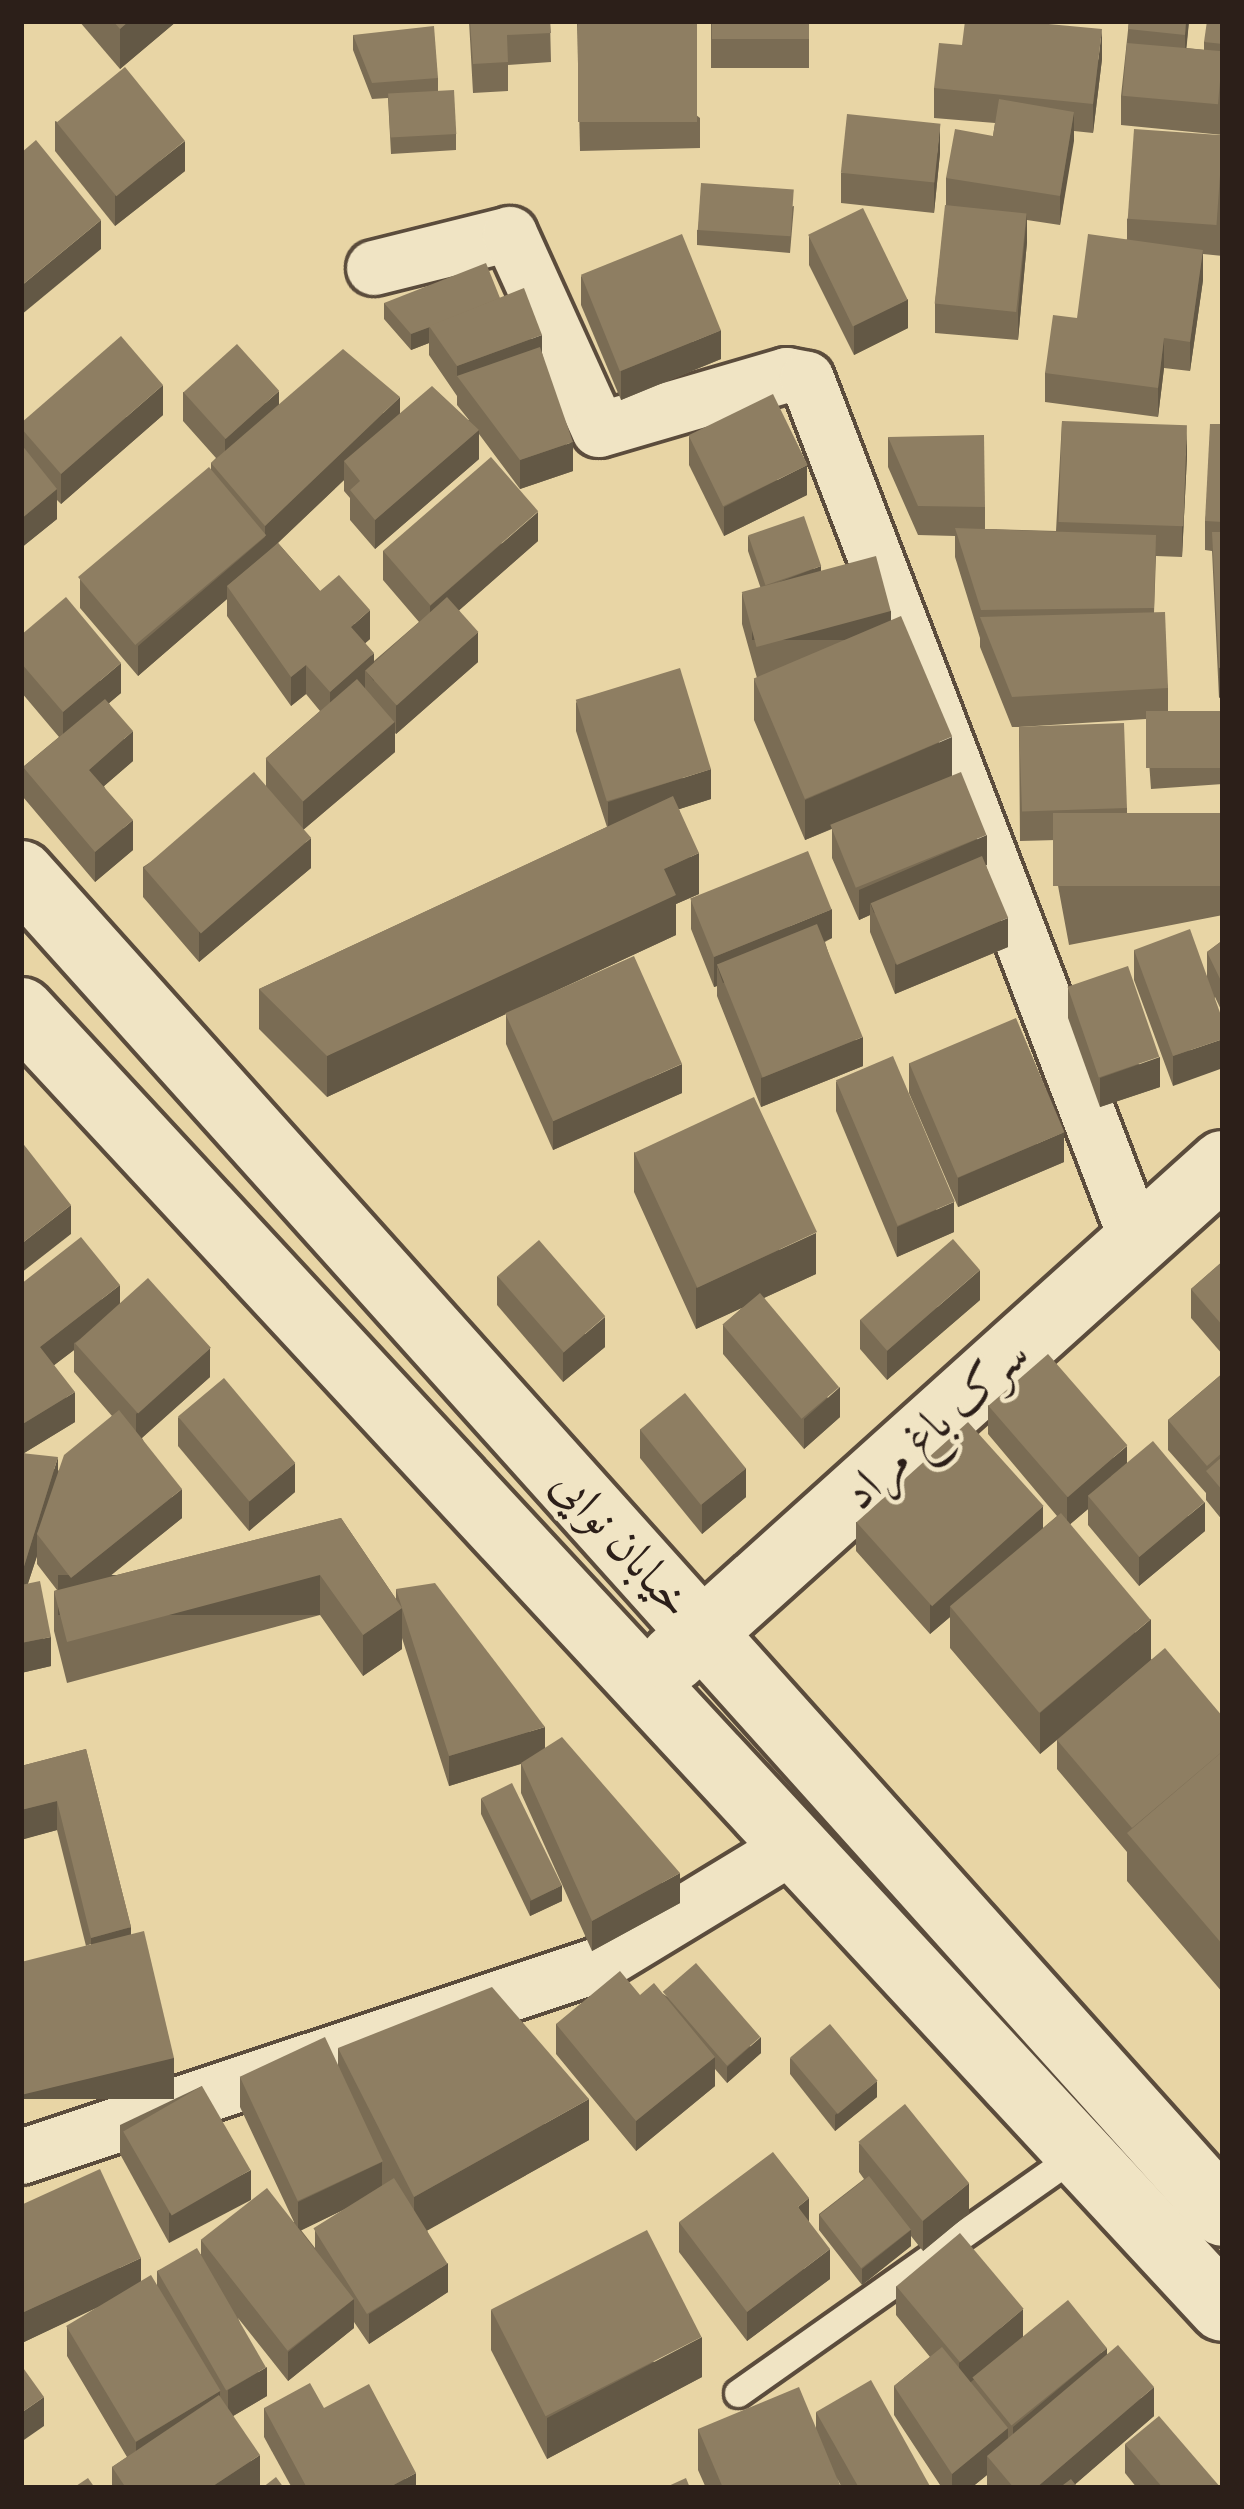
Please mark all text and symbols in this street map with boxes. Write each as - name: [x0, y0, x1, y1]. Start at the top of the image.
- street label: سرک باغ مراد: [830, 1325, 1040, 1521]
- street label: خیابان نوایی: [540, 1455, 706, 1629]

